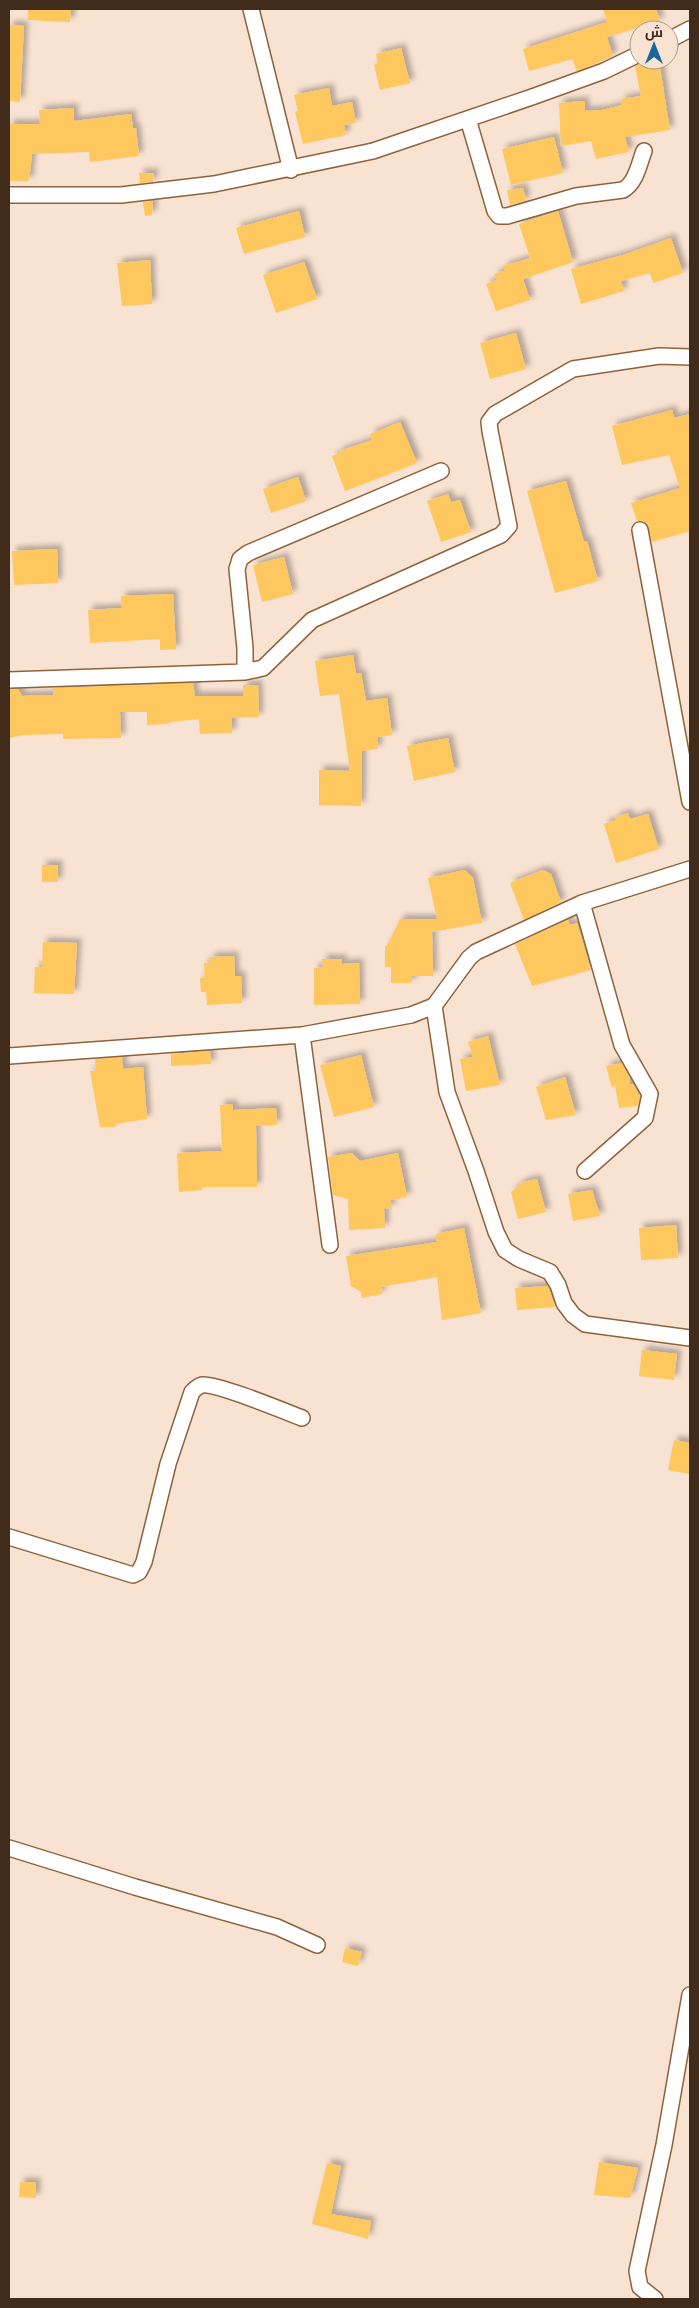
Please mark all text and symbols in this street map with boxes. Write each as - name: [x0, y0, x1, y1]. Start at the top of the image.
- north arrow: [629, 20, 679, 70]
- text: ش: [645, 24, 663, 41]

